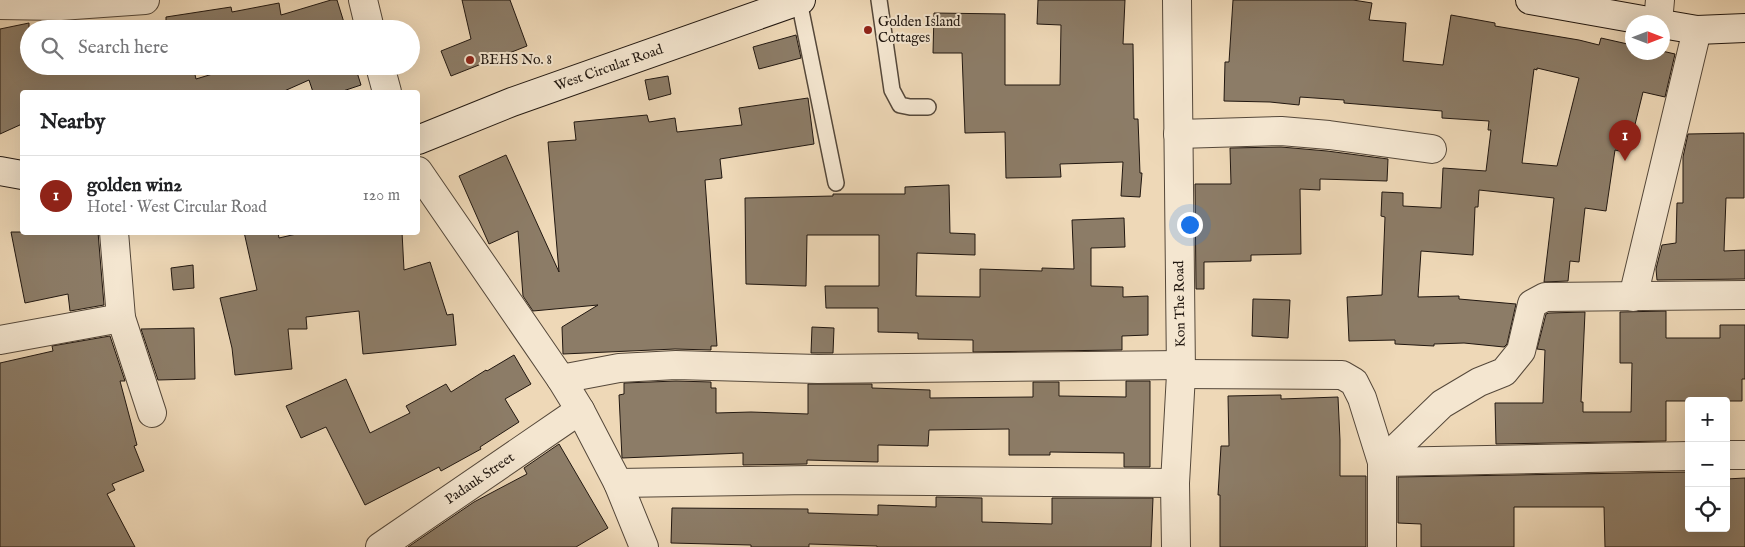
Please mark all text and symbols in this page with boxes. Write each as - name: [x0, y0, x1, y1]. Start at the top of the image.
- place label: Golden Island Cottages: [878, 13, 961, 47]
- north arrow: [1625, 15, 1670, 60]
- search box: [20, 20, 420, 75]
- marker: Golden Island Cottages: [862, 24, 874, 36]
- icon: search: [38, 34, 66, 62]
- text: Search here: [78, 36, 169, 60]
- street label: West Circular Road: [552, 40, 666, 95]
- place label: BEHS No. 8: [480, 51, 552, 69]
- marker: BEHS No. 8: [464, 54, 476, 66]
- text: Nearby: [40, 109, 105, 136]
- pin: 1: [1609, 120, 1641, 161]
- text: golden win2: [87, 174, 182, 198]
- text: 1: [53, 186, 59, 206]
- text: 120 m: [363, 186, 400, 206]
- text: Hotel · West Circular Road: [87, 198, 267, 218]
- your location: [1177, 212, 1203, 238]
- street label: Kon The Road: [1170, 260, 1190, 348]
- map controls: [1685, 397, 1730, 532]
- button: +: [1685, 397, 1730, 442]
- button: −: [1685, 442, 1730, 487]
- street label: Padauk Street: [442, 448, 518, 509]
- button: locate: [1685, 487, 1730, 532]

